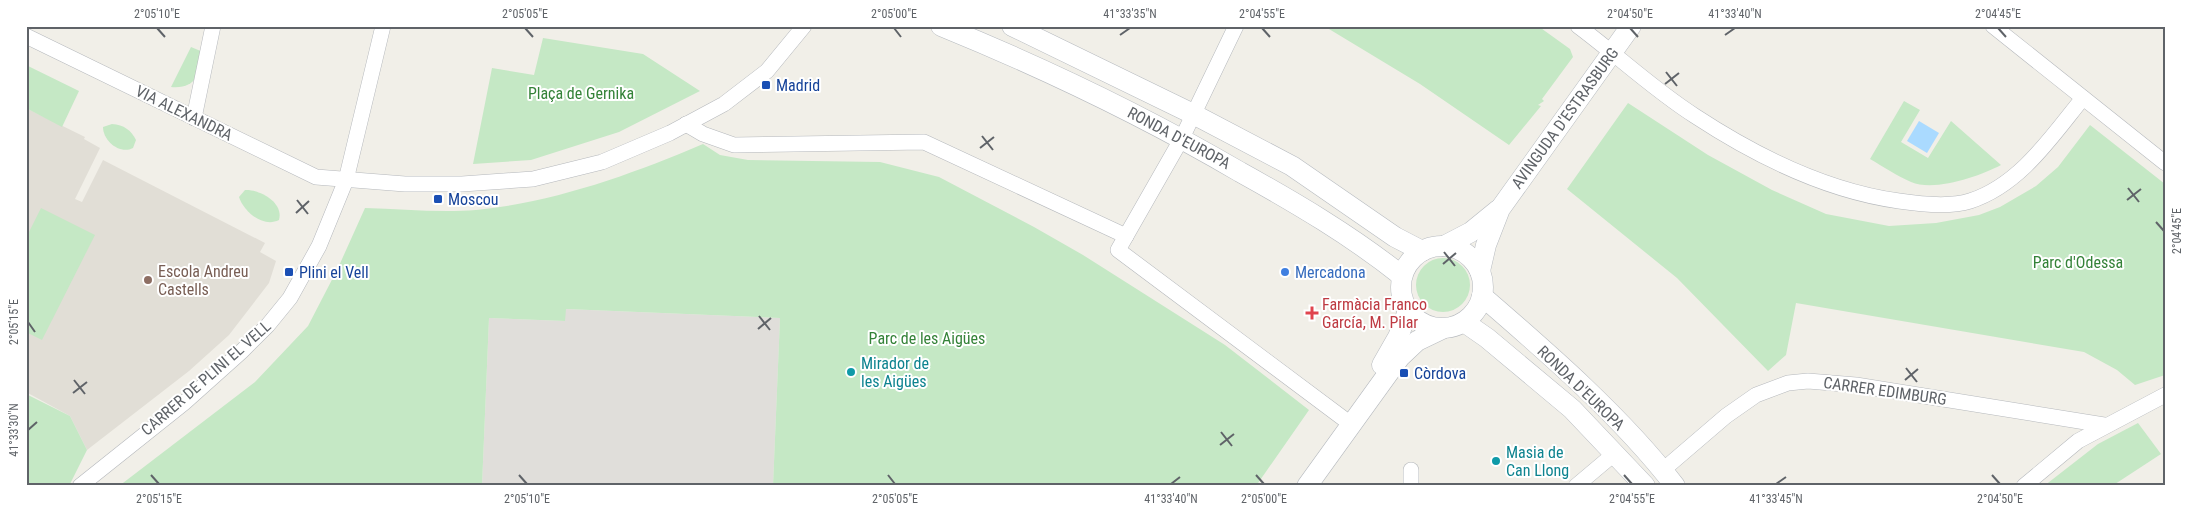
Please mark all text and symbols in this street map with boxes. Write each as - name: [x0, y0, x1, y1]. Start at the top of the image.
- text: 2°05'10"E: [134, 7, 180, 21]
- text: 2°05'05"E: [502, 7, 548, 21]
- text: 2°05'00"E: [871, 7, 917, 21]
- text: 41°33'35"N: [1103, 7, 1157, 21]
- text: 2°04'55"E: [1239, 7, 1285, 21]
- text: 2°04'50"E: [1607, 7, 1653, 21]
- text: 41°33'40"N: [1708, 7, 1762, 21]
- text: 2°04'45"E: [1975, 7, 2021, 21]
- street label: AVINGUDA D'ESTRASBURG: [1507, 44, 1623, 192]
- place label: Madrid: [776, 76, 820, 95]
- marker: Madrid: [760, 79, 772, 91]
- street label: VIA ALEXANDRA: [132, 81, 236, 145]
- park label: Plaça de Gernika: [528, 84, 634, 103]
- street label: RONDA D'EUROPA: [1124, 103, 1234, 173]
- place label: Moscou: [448, 190, 499, 209]
- marker: Moscou: [432, 193, 444, 205]
- text: 2°04'45"E: [2170, 208, 2184, 254]
- park label: Parc d'Odessa: [2033, 253, 2123, 272]
- place label: Escola Andreu Castells: [158, 262, 249, 299]
- place label: Plini el Vell: [299, 263, 369, 282]
- place label: Mercadona: [1295, 263, 1366, 282]
- marker: Plini el Vell: [283, 266, 295, 278]
- marker: Mercadona: [1279, 266, 1291, 278]
- marker: Escola Andreu Castells: [142, 274, 154, 286]
- place label: Farmàcia Franco García, M. Pilar: [1322, 295, 1427, 332]
- text: 2°05'15"E: [7, 299, 21, 345]
- marker: Farmàcia Franco García, M. Pilar: [1306, 307, 1318, 319]
- street label: CARRER DE PLINI EL VELL: [137, 316, 275, 439]
- park label: Parc de les Aigües: [869, 329, 985, 348]
- street label: RONDA D'EUROPA: [1533, 342, 1629, 434]
- place label: Mirador de les Aigües: [861, 354, 929, 391]
- place label: Còrdova: [1414, 364, 1466, 383]
- marker: Mirador de les Aigües: [845, 366, 857, 378]
- marker: Còrdova: [1398, 367, 1410, 379]
- street label: CARRER EDIMBURG: [1822, 373, 1948, 409]
- text: 41°33'30"N: [7, 403, 21, 457]
- place label: Masia de Can Llong: [1506, 443, 1569, 480]
- marker: Masia de Can Llong: [1490, 455, 1502, 467]
- text: 2°05'15"E: [136, 492, 182, 506]
- text: 2°05'10"E: [504, 492, 550, 506]
- text: 2°05'05"E: [872, 492, 918, 506]
- text: 41°33'40"N: [1144, 492, 1198, 506]
- text: 2°05'00"E: [1241, 492, 1287, 506]
- text: 2°04'55"E: [1609, 492, 1655, 506]
- text: 41°33'45"N: [1749, 492, 1803, 506]
- text: 2°04'50"E: [1977, 492, 2023, 506]

